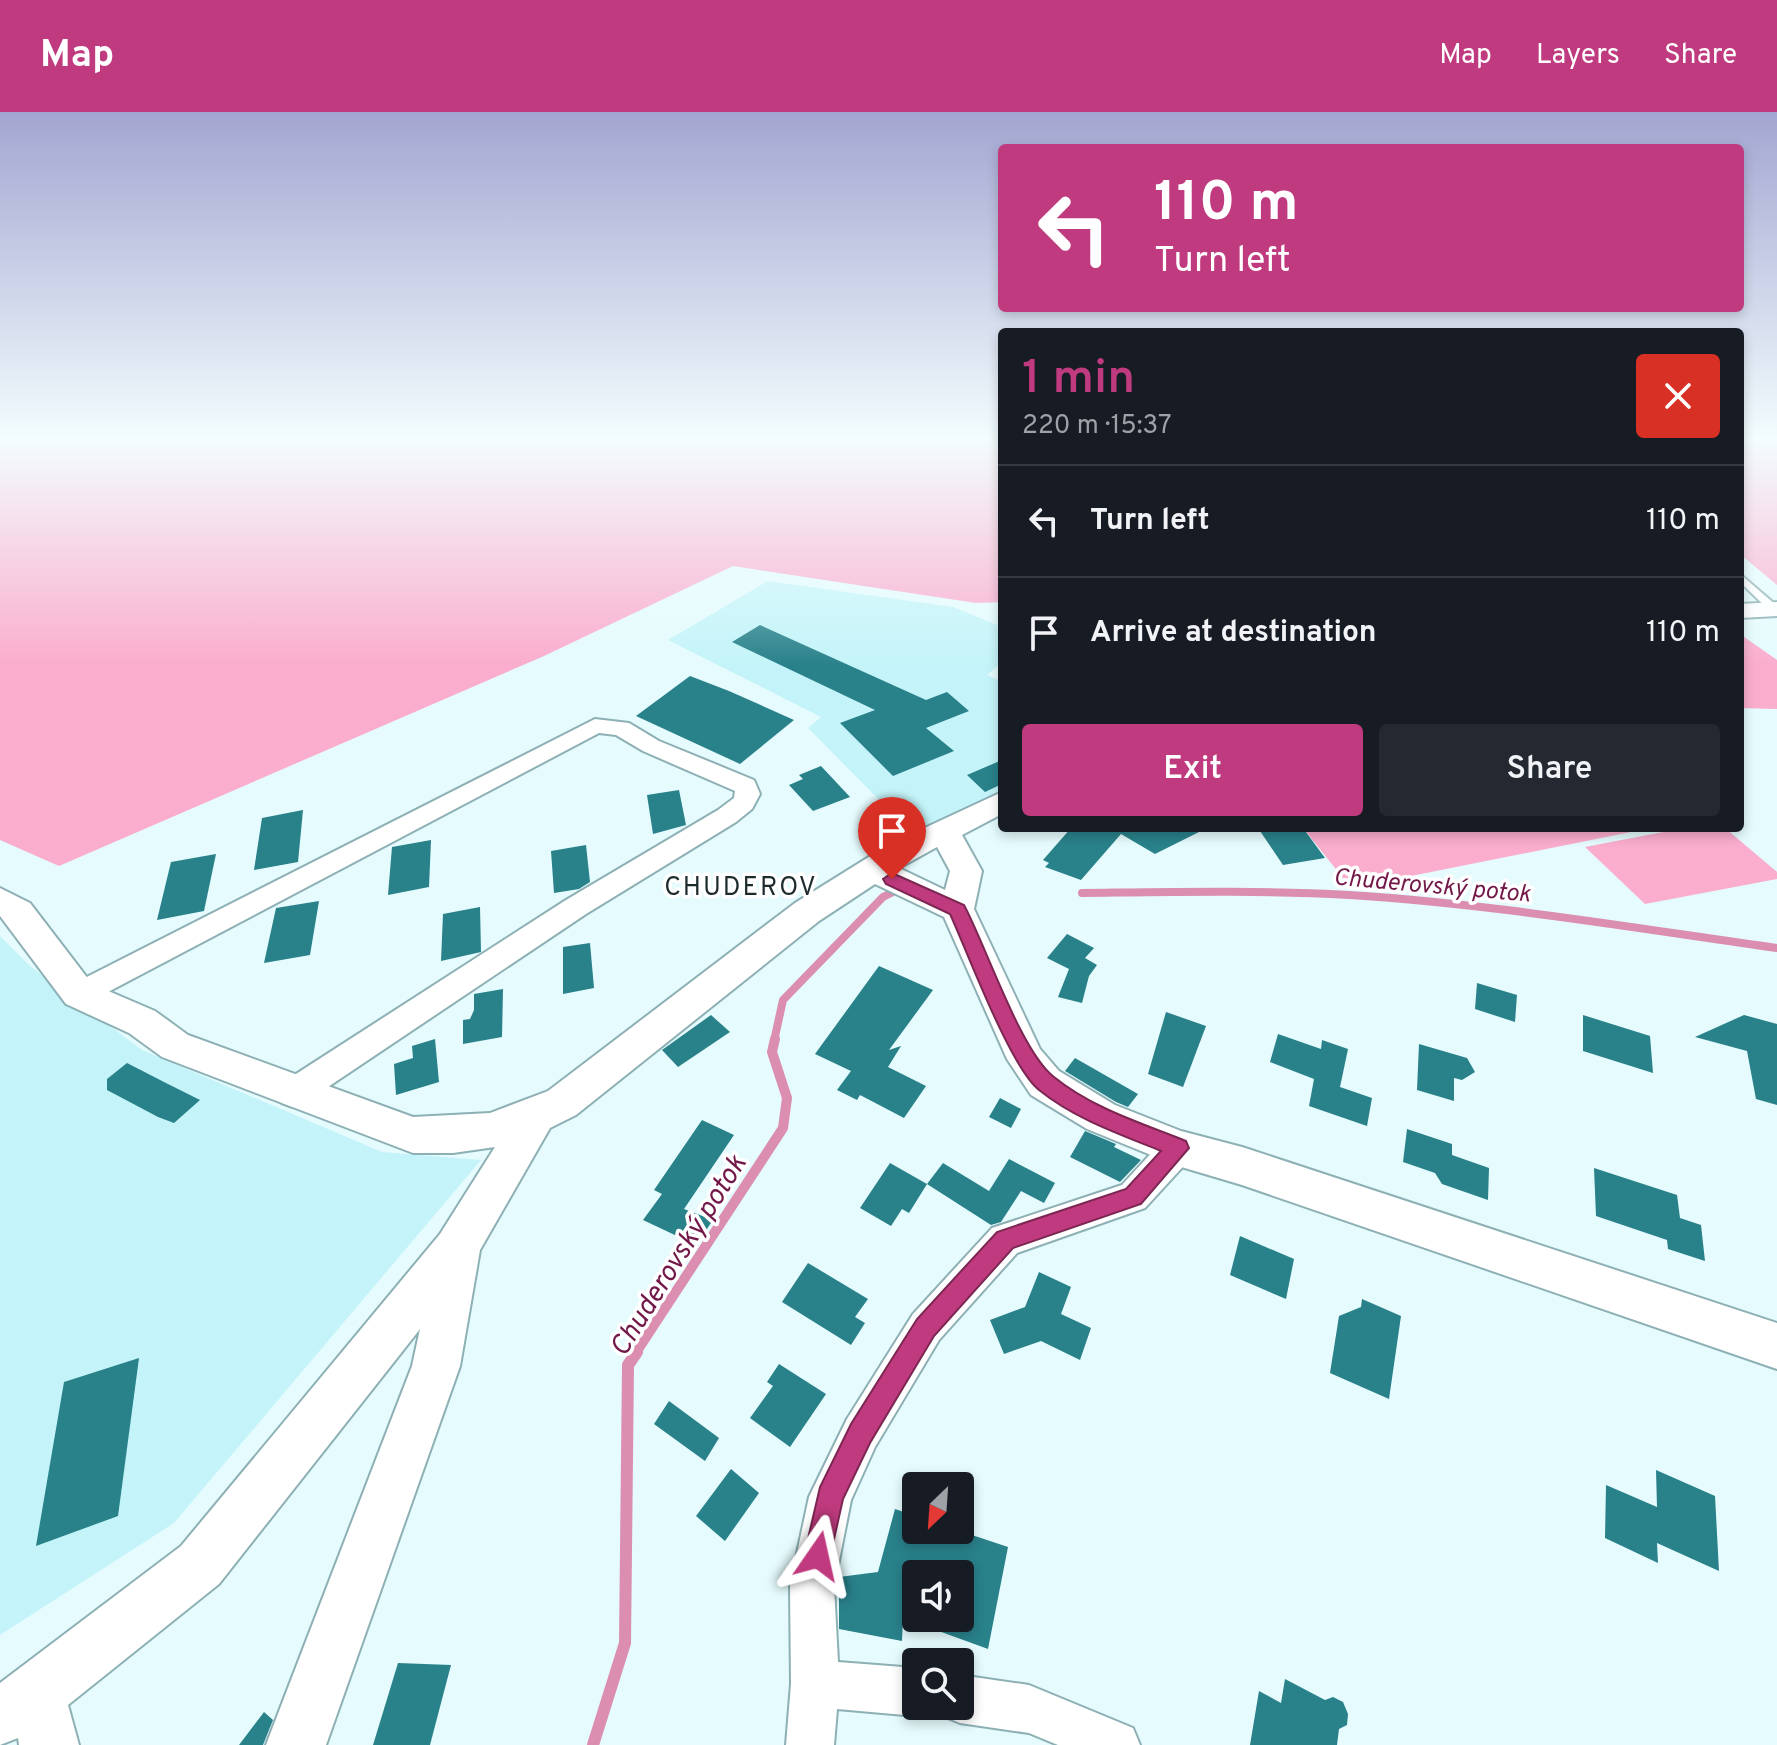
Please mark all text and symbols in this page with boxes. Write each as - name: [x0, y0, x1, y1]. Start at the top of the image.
- text: Map: [40, 32, 114, 81]
- text: Map: [1439, 38, 1492, 74]
- text: Layers: [1536, 38, 1620, 74]
- text: Share: [1664, 38, 1737, 74]
- text: 110 m: [1154, 170, 1299, 240]
- icon: left: [1022, 176, 1126, 280]
- text: Turn left: [1154, 239, 1291, 285]
- text: 1 min: [1022, 350, 1135, 410]
- button: close: [1636, 354, 1720, 438]
- text: 220 m · 15:37: [1022, 410, 1172, 443]
- icon: left: [1022, 499, 1066, 543]
- text: Turn left: [1090, 503, 1210, 540]
- text: 110 m: [1646, 503, 1720, 540]
- icon: arrive: [1022, 611, 1066, 655]
- text: Arrive at destination: [1090, 615, 1376, 652]
- text: 110 m: [1646, 615, 1720, 652]
- button: Exit: [1022, 724, 1363, 816]
- button: Share: [1379, 724, 1720, 816]
- pin: [858, 797, 926, 879]
- icon: arrive: [870, 809, 914, 853]
- water label: Chuderovský potok: [1332, 863, 1533, 911]
- district label: CHUDEROV: [664, 872, 818, 905]
- water label: Chuderovský potok: [603, 1148, 756, 1364]
- north arrow: [902, 1472, 974, 1544]
- map controls: [902, 1472, 974, 1720]
- position arrow: [776, 1514, 860, 1598]
- button: sound: [902, 1560, 974, 1632]
- button: search: [902, 1648, 974, 1720]

